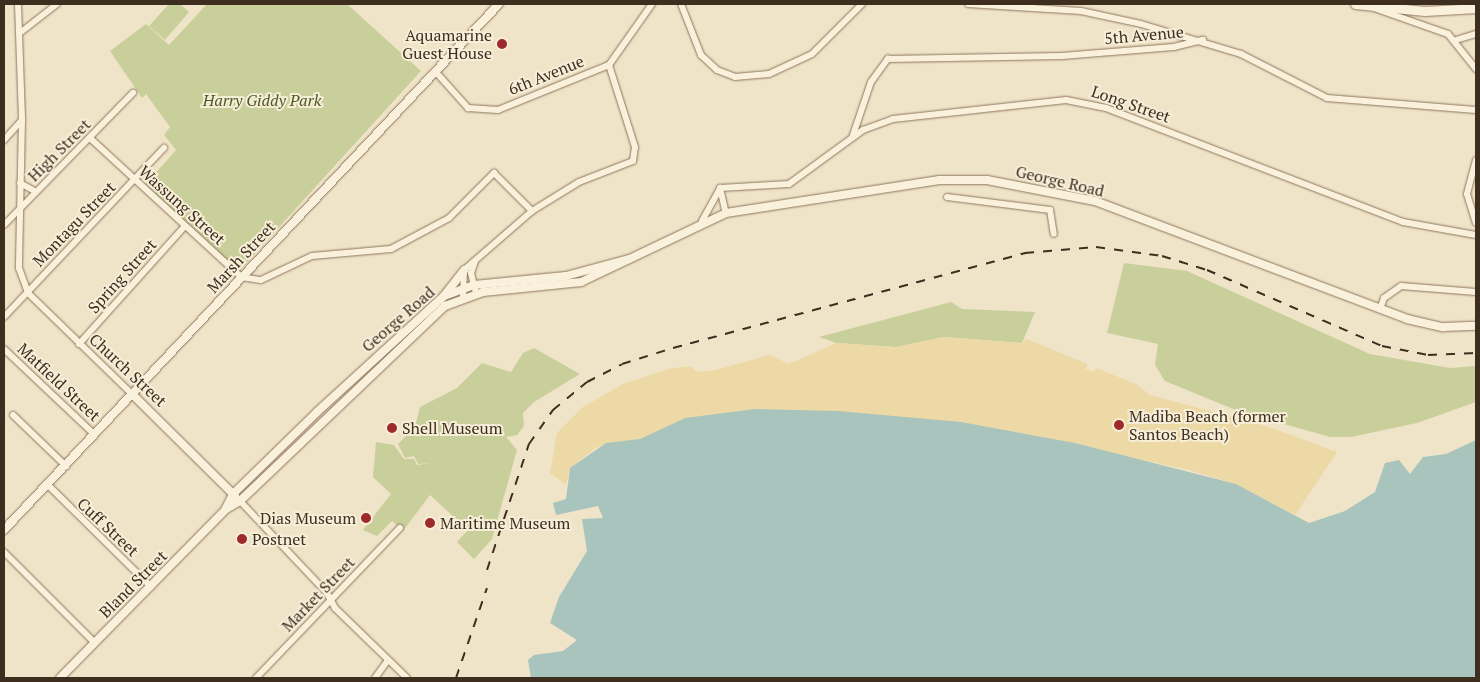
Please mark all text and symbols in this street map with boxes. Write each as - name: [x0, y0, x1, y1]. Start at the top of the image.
- street label: 5th Avenue: [1103, 22, 1185, 48]
- place label: Aquamarine Guest House: [402, 25, 492, 63]
- marker: Aquamarine Guest House: [496, 38, 508, 50]
- street label: 6th Avenue: [505, 51, 587, 99]
- street label: Long Street: [1089, 82, 1173, 126]
- park label: Harry Giddy Park: [203, 90, 321, 110]
- street label: High Street: [24, 115, 94, 185]
- street label: Wassung Street: [135, 161, 229, 249]
- street label: George Road: [1014, 162, 1106, 200]
- street label: Montagu Street: [29, 178, 119, 270]
- street label: Marsh Street: [203, 217, 279, 297]
- street label: Spring Street: [84, 235, 160, 317]
- street label: George Road: [358, 282, 438, 356]
- street label: Church Street: [85, 329, 171, 411]
- street label: Matfield Street: [14, 339, 104, 425]
- place label: Madiba Beach (former Santos Beach): [1129, 406, 1286, 444]
- place label: Shell Museum: [402, 418, 503, 438]
- marker: Madiba Beach (former Santos Beach): [1113, 419, 1125, 431]
- marker: Shell Museum: [386, 422, 398, 434]
- street label: Cuff Street: [73, 494, 143, 560]
- place label: Dias Museum: [260, 508, 356, 528]
- marker: Dias Museum: [360, 512, 372, 524]
- place label: Maritime Museum: [440, 513, 570, 533]
- marker: Maritime Museum: [424, 517, 436, 529]
- place label: Postnet: [252, 529, 306, 549]
- marker: Postnet: [236, 533, 248, 545]
- street label: Bland Street: [95, 546, 171, 622]
- street label: Market Street: [278, 553, 358, 635]

